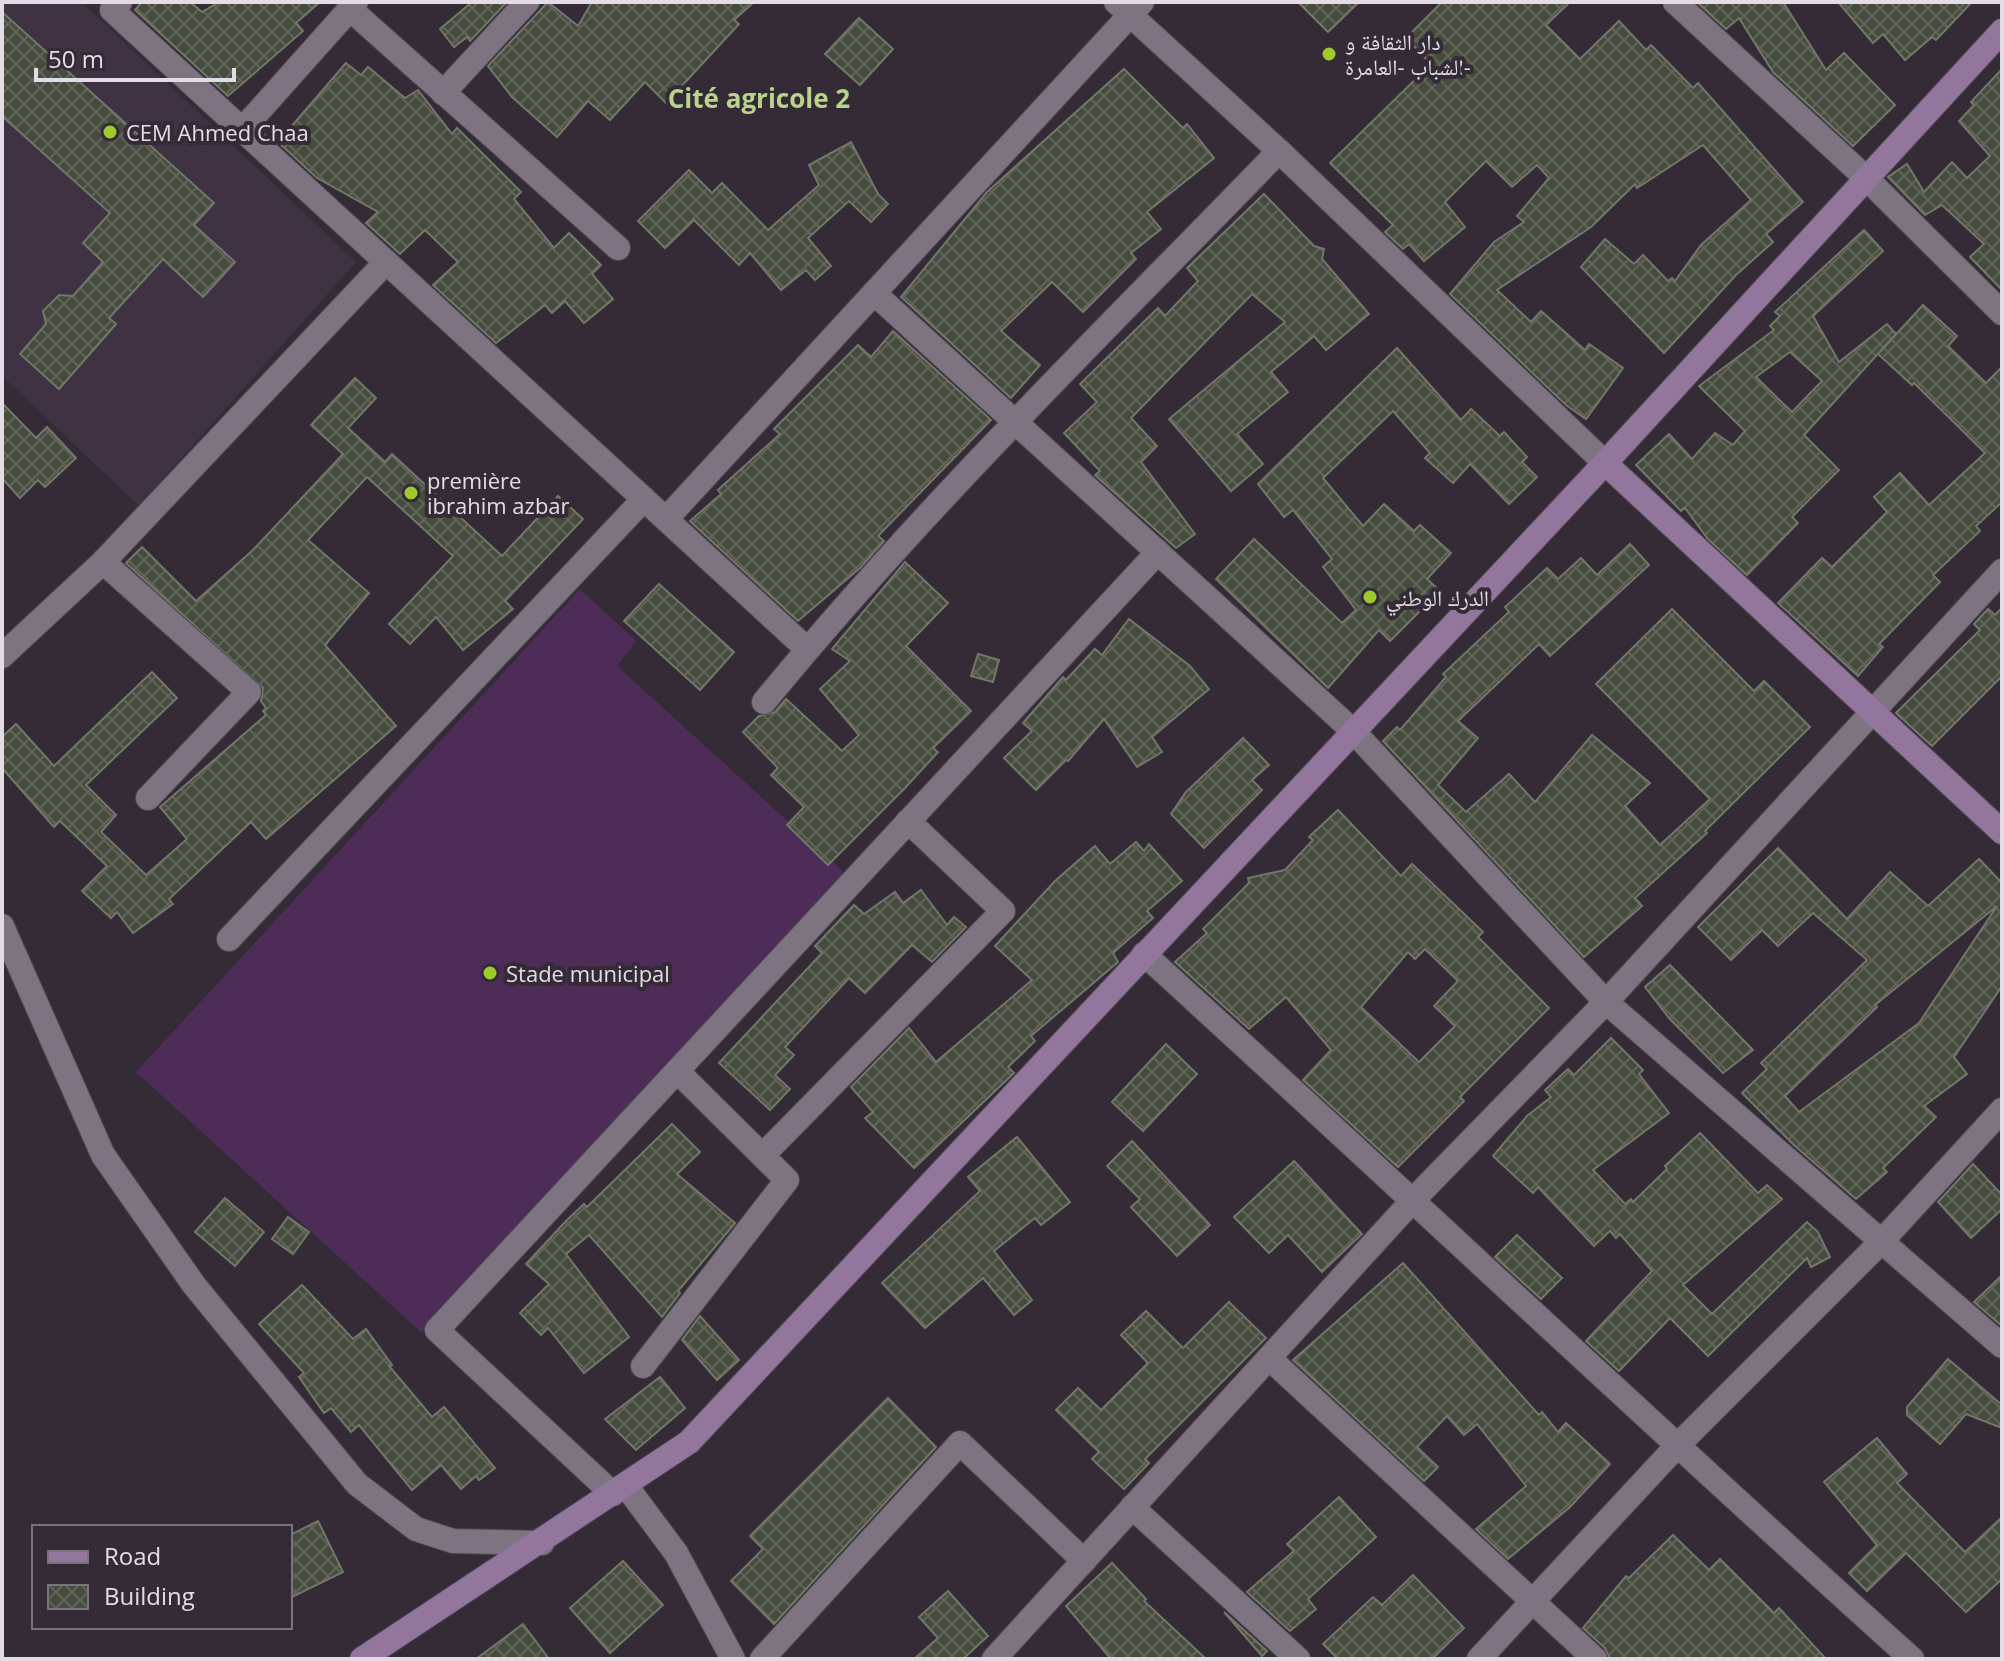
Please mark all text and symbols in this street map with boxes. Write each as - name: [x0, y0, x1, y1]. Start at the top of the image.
- place label: دار الثقافة و الشباب -العامرة-: [1345, 26, 1471, 81]
- scale bar: [36, 32, 234, 82]
- text: 50 m: [48, 42, 104, 75]
- marker: دار الثقافة و الشباب -العامرة-: [1320, 45, 1338, 63]
- district label: Cité agricole 2: [668, 80, 850, 116]
- place label: CEM Ahmed Chaa: [126, 117, 309, 147]
- marker: CEM Ahmed Chaa: [101, 123, 119, 141]
- place label: première ibrahim azbar: [427, 465, 570, 520]
- marker: première ibrahim azbar: [402, 484, 420, 502]
- place label: الدرك الوطني: [1386, 582, 1489, 616]
- marker: الدرك الوطني: [1361, 588, 1379, 606]
- place label: Stade municipal: [506, 958, 670, 988]
- marker: Stade municipal: [481, 964, 499, 982]
- legend: [32, 1525, 292, 1629]
- text: Road: [104, 1539, 161, 1572]
- text: Building: [104, 1579, 195, 1612]

